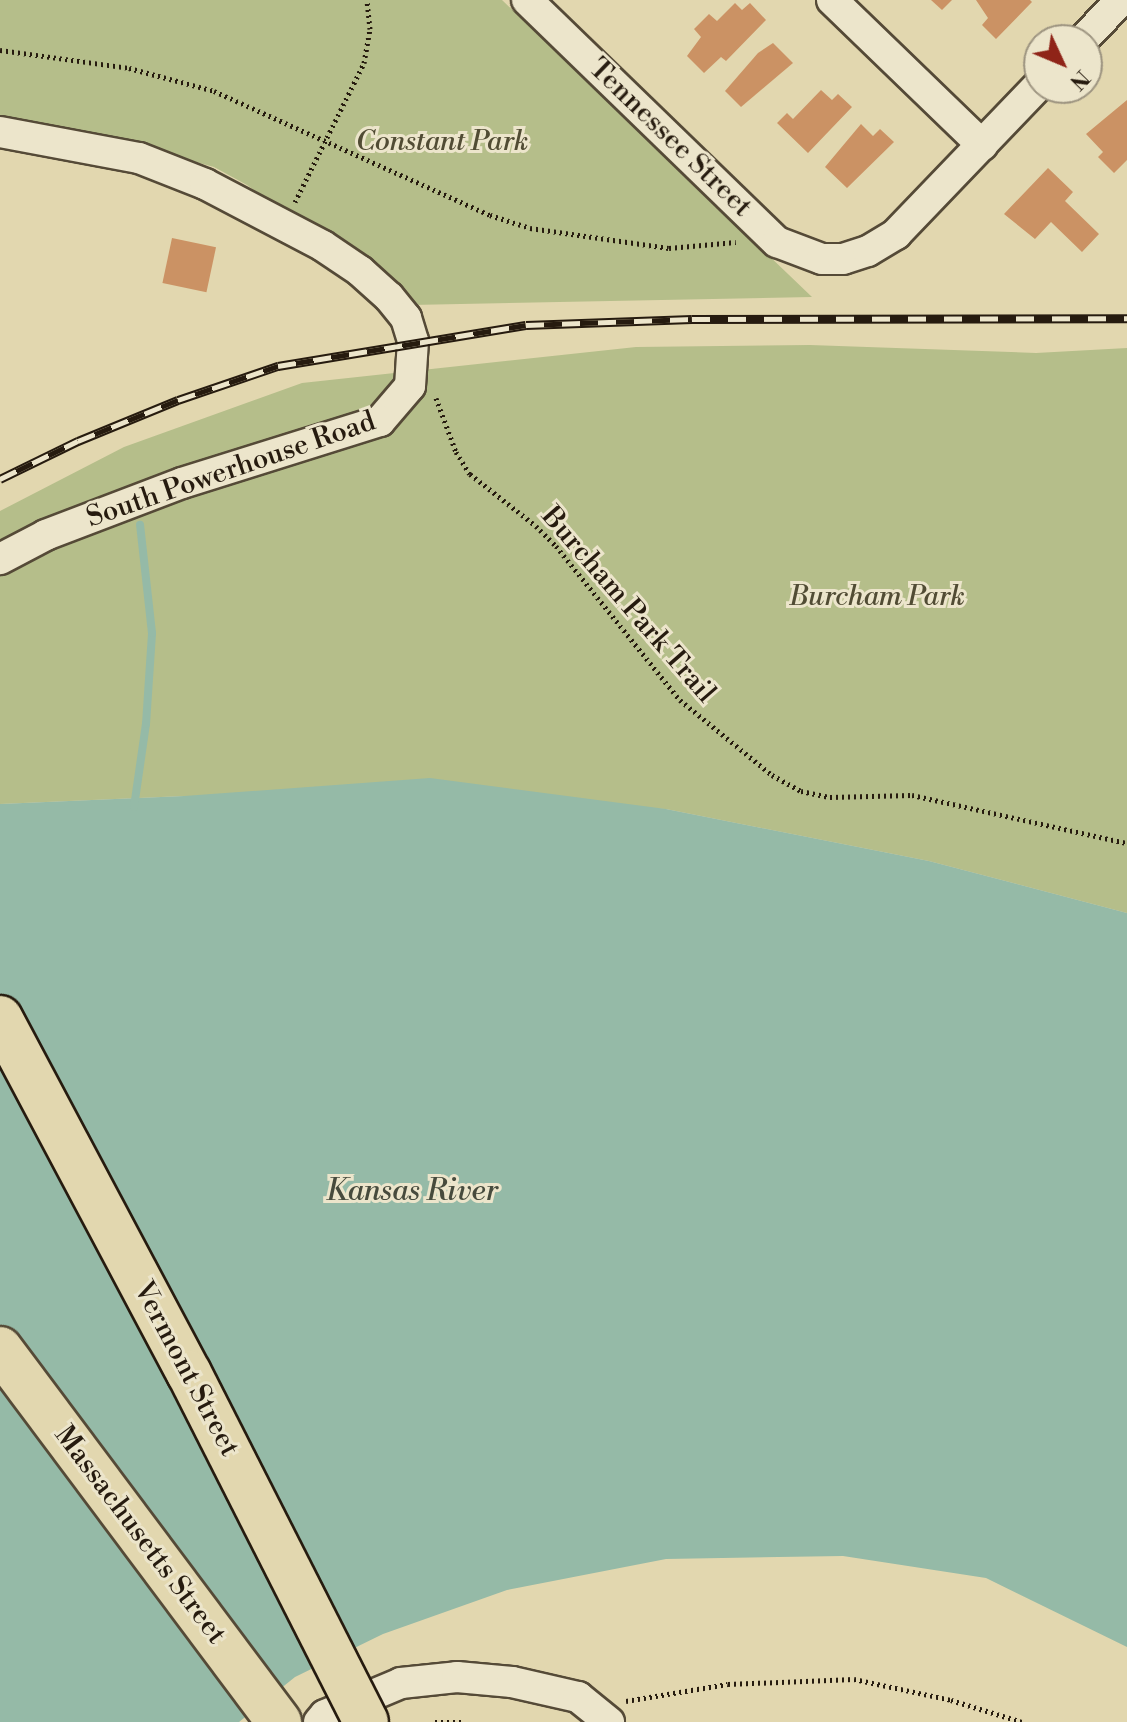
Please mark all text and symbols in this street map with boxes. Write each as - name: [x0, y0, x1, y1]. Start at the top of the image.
- north arrow: [1023, 24, 1103, 104]
- street label: Tennessee Street: [582, 52, 758, 224]
- text: N: [1063, 64, 1095, 95]
- park label: Constant Park: [356, 125, 528, 159]
- street label: South Powerhouse Road: [82, 405, 380, 535]
- street label: Burcham Park Trail: [534, 500, 722, 710]
- park label: Burcham Park: [789, 580, 965, 614]
- water label: Kansas River: [326, 1173, 498, 1209]
- street label: Vermont Street: [126, 1276, 246, 1462]
- street label: Massachusetts Street: [47, 1419, 233, 1651]

